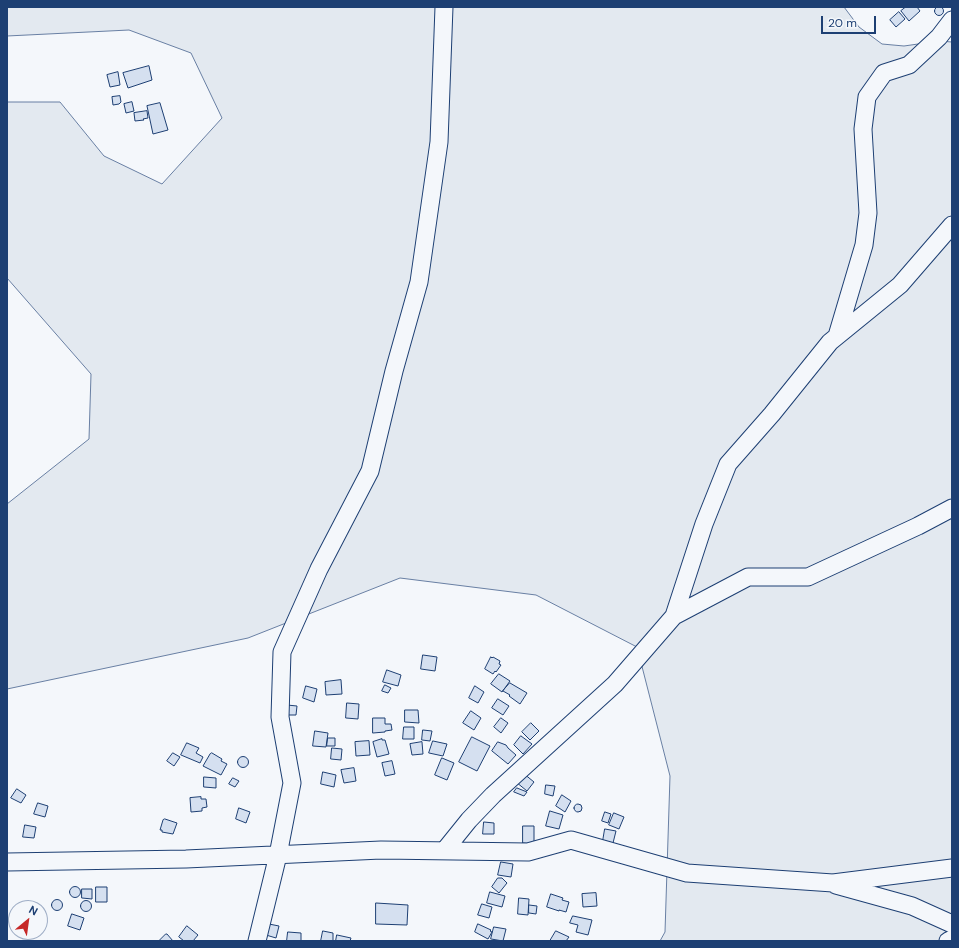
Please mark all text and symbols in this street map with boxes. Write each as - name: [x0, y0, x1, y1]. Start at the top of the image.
- scale bar: [823, 8, 878, 34]
- text: 20 m: [828, 15, 857, 31]
- north arrow: [8, 900, 48, 940]
- text: N: [26, 902, 40, 918]

